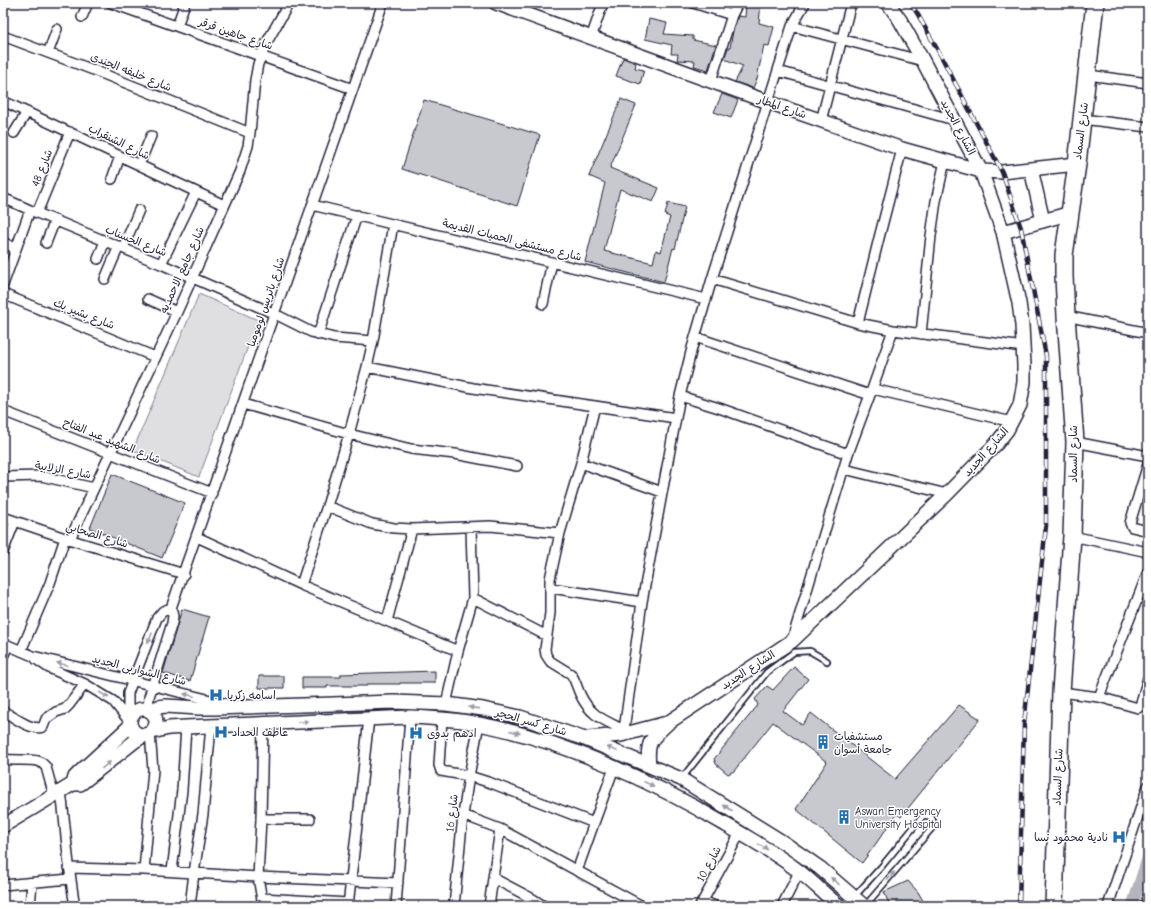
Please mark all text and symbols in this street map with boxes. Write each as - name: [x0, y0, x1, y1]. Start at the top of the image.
- street label: شارع جاهين قرقر: [196, 15, 275, 55]
- street label: شارع خليفه الجندى: [88, 50, 173, 96]
- street label: شارع المطار: [754, 92, 808, 123]
- street label: الشارع الجديد: [936, 97, 978, 158]
- street label: شارع السماد: [1071, 102, 1093, 161]
- street label: شارع الشنقراب: [85, 122, 152, 164]
- street label: شارع 48: [29, 148, 57, 189]
- street label: شارع مستشفى الحميات القديمة: [441, 216, 583, 266]
- street label: شارع الحسناب: [103, 223, 169, 261]
- street label: شارع جامع الاحمديه: [157, 225, 209, 316]
- street label: شارع باتريس لومومبا: [245, 255, 289, 349]
- street label: شارع بشير بك: [51, 296, 116, 334]
- street label: شارع الشهيد عبد الفتاح: [61, 416, 163, 468]
- street label: الشارع الجديد: [961, 425, 1013, 481]
- street label: شارع السماد: [1067, 425, 1082, 483]
- street label: شارع الزلابية: [34, 459, 92, 483]
- street label: شارع الصحابي: [63, 519, 130, 554]
- one-way arrow: [146, 632, 152, 644]
- street label: الشارع الجديد: [719, 648, 778, 694]
- street label: شارع الشواربى الجديد: [90, 652, 188, 690]
- one-way arrow: [56, 660, 69, 666]
- hospital icon: اسامه زكريا: [208, 687, 224, 703]
- place label: اسامه زكريا: [227, 689, 276, 702]
- one-way arrow: [98, 692, 110, 699]
- one-way arrow: [182, 692, 194, 698]
- one-way arrow: [468, 705, 480, 711]
- street label: شارع كسر الحجر: [492, 705, 568, 740]
- one-way arrow: [297, 718, 309, 725]
- hospital icon: عاطف الحداد: [213, 724, 229, 740]
- hospital icon: ادهم بدوى: [408, 725, 424, 741]
- place label: عاطف الحداد: [232, 726, 288, 739]
- place label: ادهم بدوى: [427, 727, 476, 742]
- one-way arrow: [509, 729, 521, 735]
- place label: مستشفيات جامعة أسوان: [834, 730, 892, 757]
- building icon: مستشفيات جامعة أسوان: [815, 734, 831, 750]
- one-way arrow: [605, 746, 617, 752]
- street label: شارع السماد: [1051, 748, 1067, 806]
- one-way arrow: [100, 760, 111, 769]
- one-way arrow: [644, 781, 655, 787]
- street label: شارع 16: [443, 793, 463, 833]
- one-way arrow: [722, 804, 733, 811]
- place label: Aswan Emergency University Hospital: [855, 805, 942, 831]
- building icon: Aswan Emergency University Hospital: [836, 809, 852, 825]
- hospital icon: نادية محمود نسا: [1111, 829, 1127, 845]
- place label: نادية محمود نسا: [1034, 831, 1108, 845]
- one-way arrow: [758, 843, 768, 851]
- street label: شارع 10: [694, 844, 726, 885]
- one-way arrow: [886, 872, 895, 881]
- one-way arrow: [830, 876, 840, 885]

